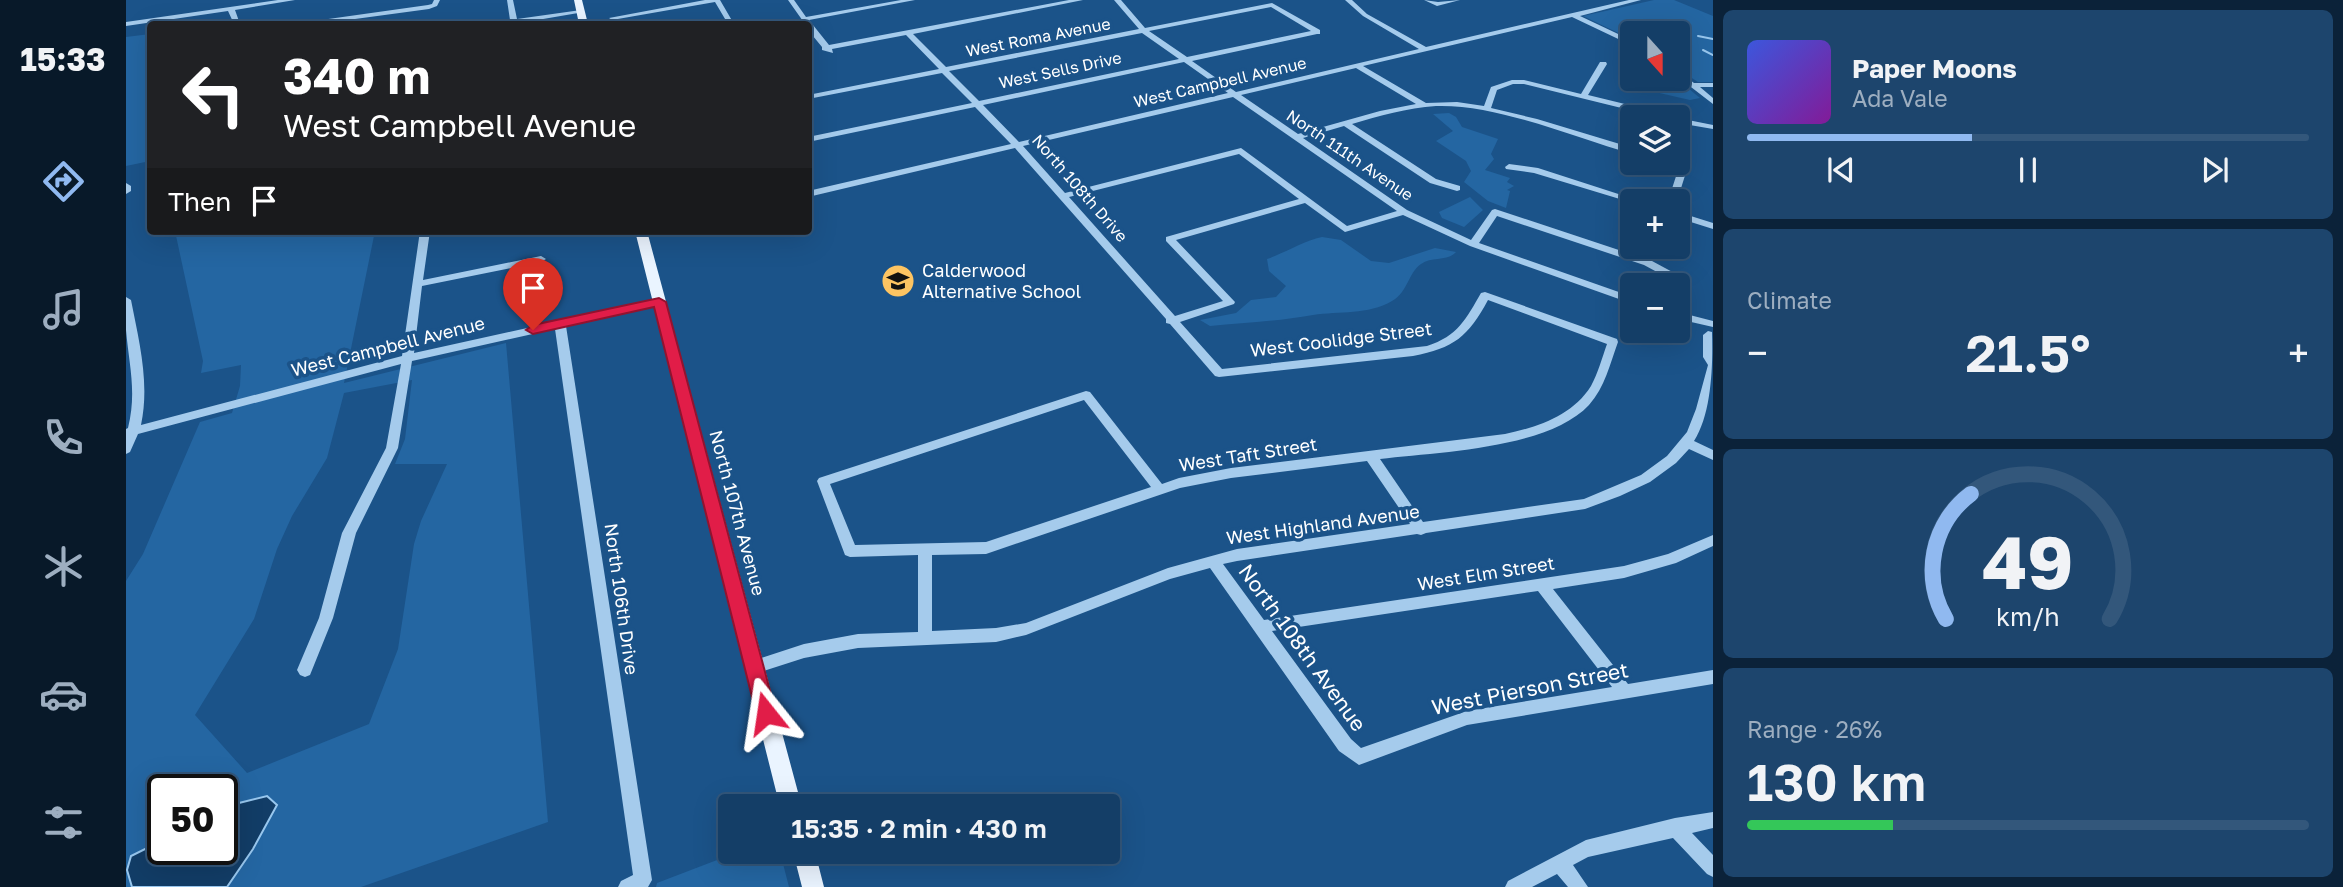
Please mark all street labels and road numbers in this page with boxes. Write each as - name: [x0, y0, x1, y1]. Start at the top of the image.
- street label: West Roma Avenue: [964, 13, 1112, 61]
- street label: West Sells Drive: [997, 47, 1123, 93]
- street label: West Campbell Avenue: [1132, 52, 1308, 112]
- street label: North 111th Avenue: [1283, 105, 1417, 205]
- street label: North 108th Drive: [1028, 130, 1132, 246]
- street label: West Campbell Avenue: [289, 311, 487, 381]
- street label: West Coolidge Street: [1249, 317, 1433, 361]
- street label: North 107th Avenue: [705, 428, 771, 598]
- street label: West Taft Street: [1177, 432, 1319, 476]
- street label: West Highland Avenue: [1225, 500, 1421, 548]
- street label: North 106th Drive: [600, 522, 644, 676]
- street label: West Elm Street: [1416, 551, 1556, 595]
- street label: North 108th Avenue: [1233, 559, 1372, 736]
- street label: West Pierson Street: [1429, 656, 1630, 720]

